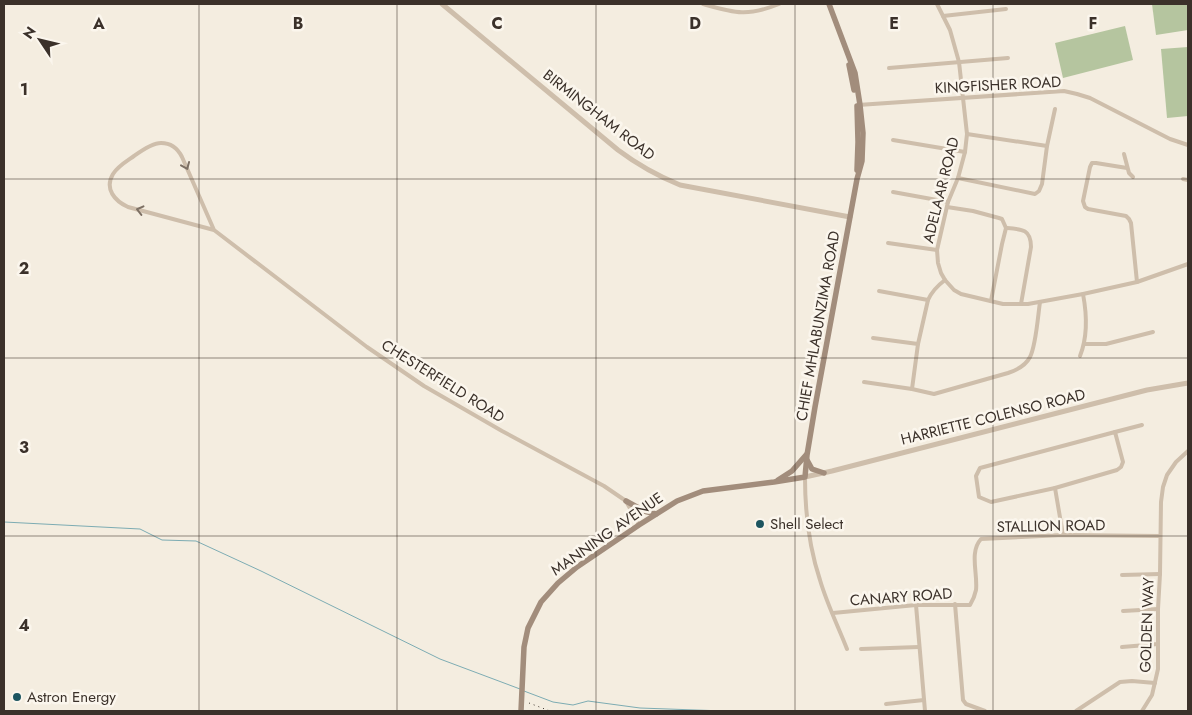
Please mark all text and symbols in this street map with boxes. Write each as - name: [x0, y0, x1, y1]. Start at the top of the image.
- text: A: [92, 12, 105, 35]
- text: B: [293, 12, 303, 35]
- text: C: [491, 12, 503, 35]
- text: D: [689, 12, 701, 35]
- text: E: [889, 12, 899, 35]
- text: F: [1089, 12, 1097, 35]
- north arrow: [15, 15, 65, 65]
- text: N: [18, 22, 41, 43]
- street label: BIRMINGHAM ROAD: [538, 64, 660, 166]
- street label: KINGFISHER ROAD: [934, 71, 1062, 99]
- text: 1: [20, 78, 28, 101]
- street label: ADELAAR ROAD: [917, 135, 965, 245]
- one-way arrow: [180, 161, 190, 170]
- one-way arrow: [137, 205, 145, 215]
- street label: CHIEF MHLABUNZIMA ROAD: [790, 229, 846, 423]
- text: 2: [19, 257, 29, 280]
- street label: CHESTERFIELD ROAD: [377, 334, 509, 428]
- street label: HARRIETTE COLENSO ROAD: [898, 383, 1088, 451]
- text: 3: [19, 436, 29, 459]
- street label: MANNING AVENUE: [546, 487, 668, 581]
- place label: Shell Select: [770, 513, 844, 535]
- street label: STALLION ROAD: [996, 514, 1106, 538]
- marker: Shell Select: [754, 518, 766, 530]
- street label: GOLDEN WAY: [1134, 576, 1160, 673]
- street label: CANARY ROAD: [849, 582, 953, 612]
- text: 4: [18, 614, 30, 637]
- place label: Astron Energy: [27, 686, 116, 708]
- marker: Astron Energy: [11, 691, 23, 703]

